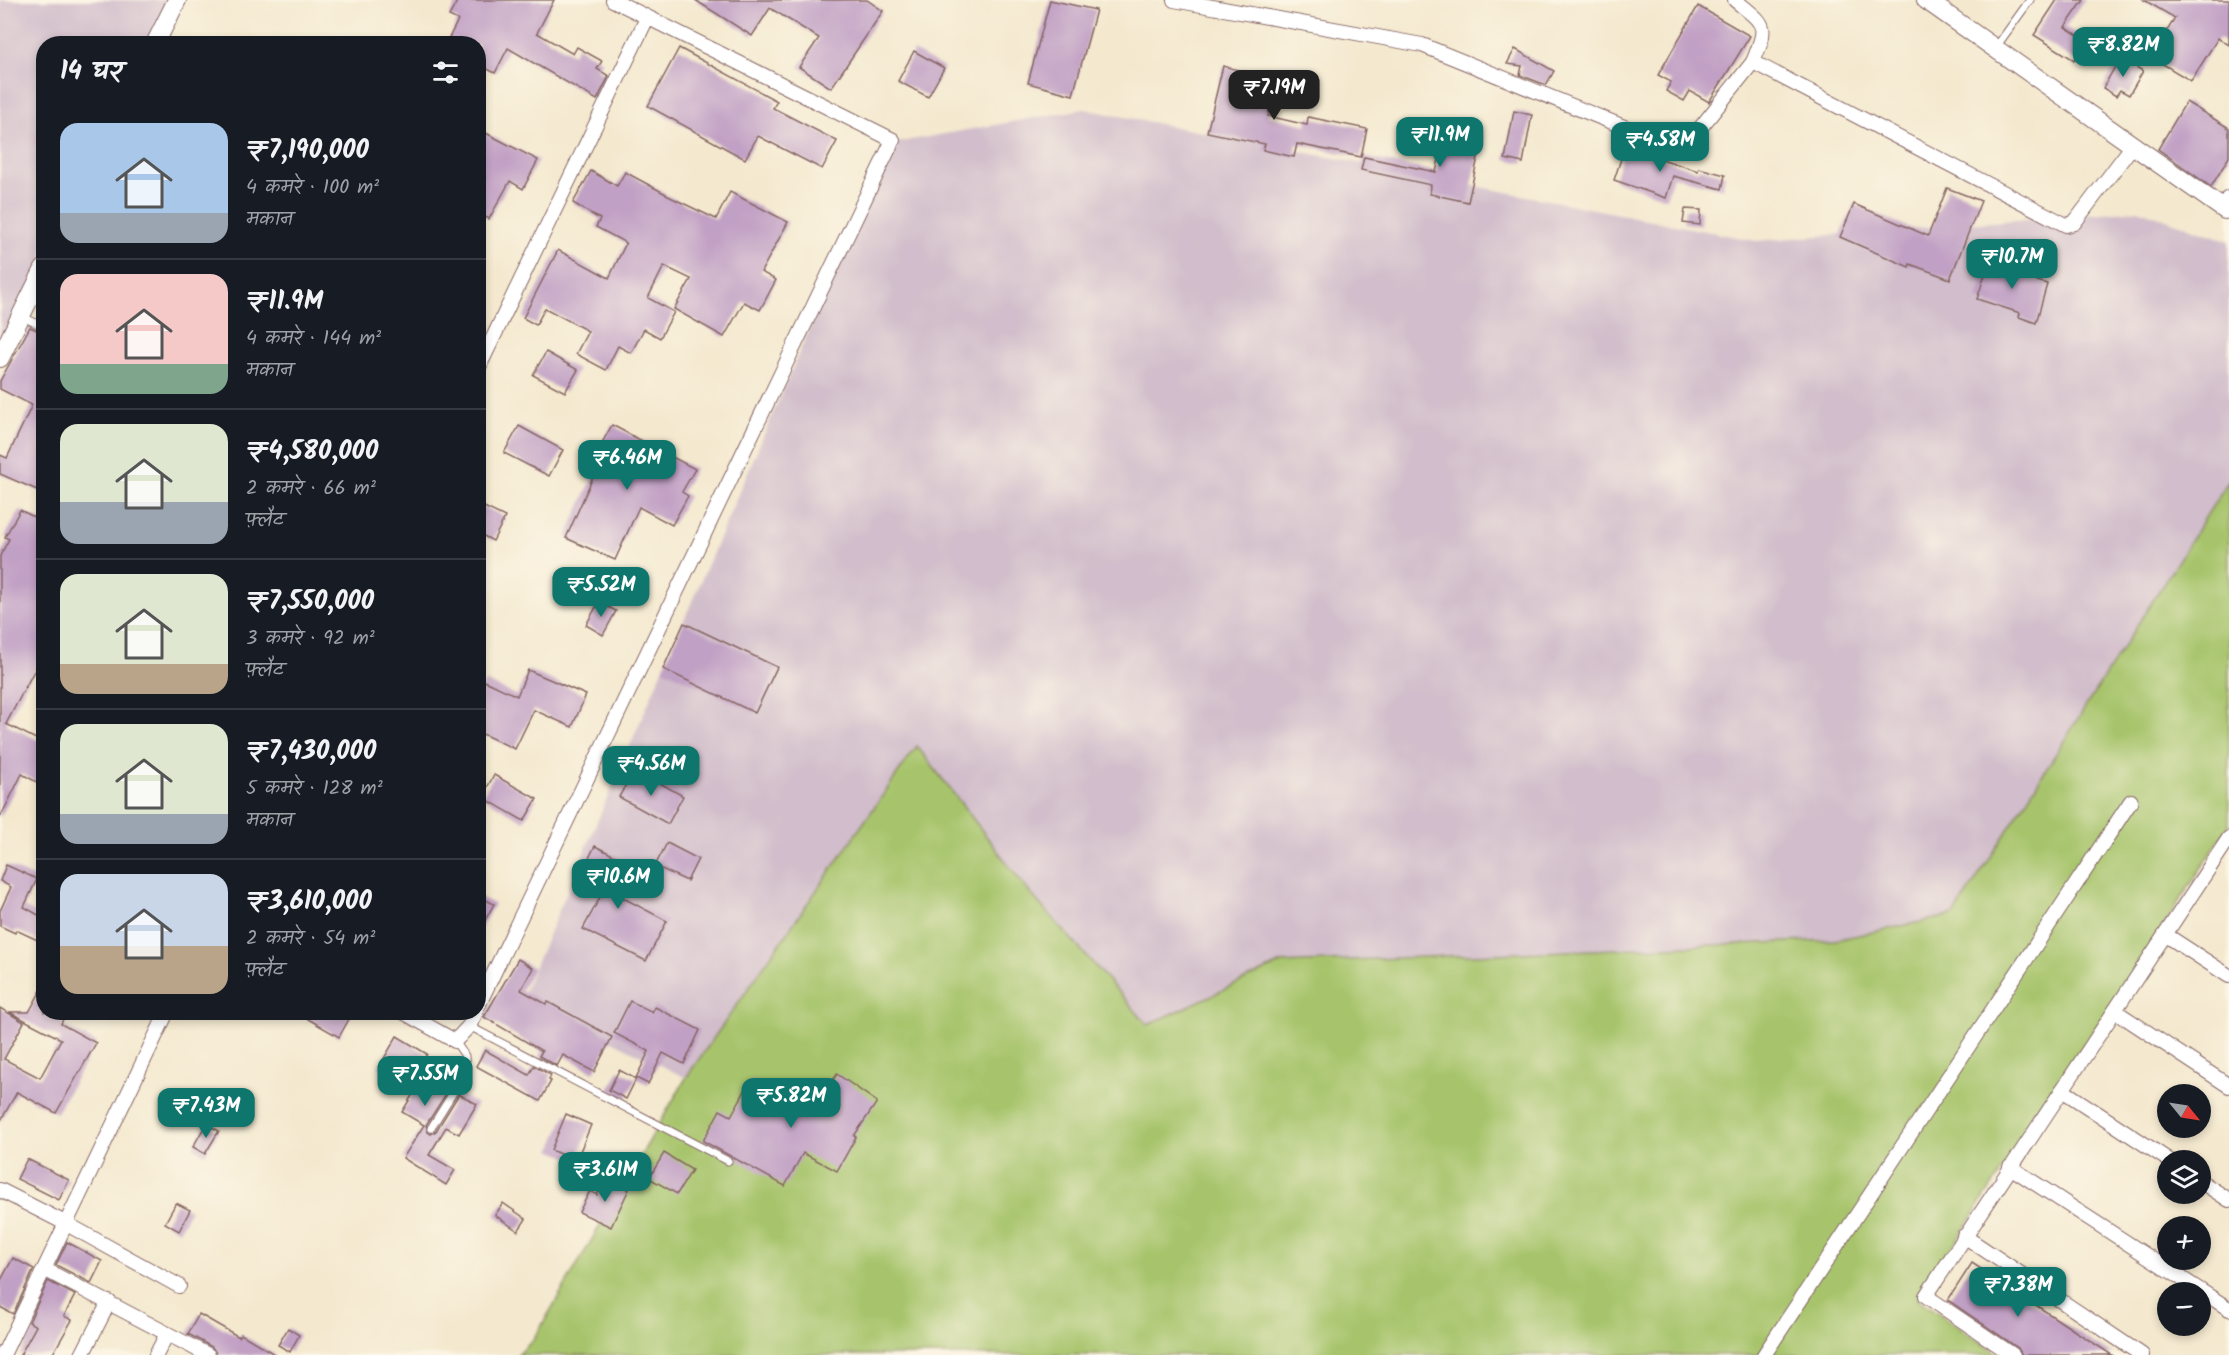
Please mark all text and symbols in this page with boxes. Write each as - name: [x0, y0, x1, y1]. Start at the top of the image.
- pin: ₹8.82M: [2074, 27, 2172, 78]
- text: ₹8.82M: [2087, 30, 2159, 62]
- text: 14 घर: [60, 51, 122, 93]
- icon: filters: [429, 56, 462, 89]
- pin: ₹7.19M: [1225, 70, 1323, 121]
- text: ₹7.19M: [1243, 73, 1305, 105]
- pin: ₹11.9M: [1391, 117, 1489, 168]
- text: ₹11.9M: [1410, 120, 1470, 152]
- pin: ₹4.58M: [1611, 122, 1709, 173]
- text: ₹4.58M: [1625, 125, 1695, 157]
- text: ₹7,190,000: [246, 130, 369, 172]
- icon: home: [108, 147, 180, 219]
- text: 4 कमरे · 100 m²: [246, 172, 379, 204]
- text: मकान: [246, 204, 293, 236]
- pin: ₹10.7M: [1963, 239, 2061, 290]
- text: ₹10.7M: [1981, 242, 2044, 274]
- text: ₹11.9M: [246, 281, 323, 323]
- icon: home: [108, 298, 180, 370]
- text: 4 कमरे · 144 m²: [246, 323, 381, 355]
- text: मकान: [246, 355, 293, 387]
- text: ₹4,580,000: [246, 431, 378, 473]
- pin: ₹6.46M: [578, 440, 676, 491]
- text: ₹6.46M: [592, 443, 662, 475]
- icon: home: [108, 448, 180, 520]
- text: 2 कमरे · 66 m²: [246, 473, 376, 505]
- text: फ़्लैट: [246, 505, 284, 537]
- pin: ₹5.52M: [552, 567, 650, 618]
- text: ₹5.52M: [566, 570, 636, 602]
- text: ₹7,550,000: [246, 581, 374, 623]
- icon: home: [108, 598, 180, 670]
- text: 3 कमरे · 92 m²: [246, 623, 375, 655]
- text: फ़्लैट: [246, 655, 284, 687]
- text: ₹7,430,000: [246, 731, 376, 773]
- pin: ₹4.56M: [602, 746, 700, 797]
- icon: home: [108, 748, 180, 820]
- text: ₹4.56M: [616, 749, 686, 781]
- text: 5 कमरे · 128 m²: [246, 773, 383, 805]
- text: मकान: [246, 805, 293, 837]
- pin: ₹10.6M: [569, 859, 667, 910]
- text: ₹10.6M: [586, 862, 650, 894]
- text: ₹3,610,000: [246, 881, 372, 923]
- icon: home: [108, 898, 180, 970]
- text: 2 कमरे · 54 m²: [246, 923, 375, 955]
- text: फ़्लैट: [246, 955, 284, 987]
- pin: ₹7.55M: [376, 1056, 474, 1107]
- text: ₹7.55M: [392, 1059, 458, 1091]
- pin: ₹5.82M: [742, 1078, 840, 1129]
- text: ₹5.82M: [756, 1081, 826, 1113]
- north arrow: [2157, 1084, 2211, 1138]
- map controls: [2157, 1084, 2211, 1336]
- pin: ₹7.43M: [157, 1088, 255, 1139]
- text: ₹7.43M: [172, 1091, 240, 1123]
- button: layers: [2157, 1150, 2211, 1204]
- pin: ₹3.61M: [556, 1152, 654, 1203]
- text: ₹3.61M: [572, 1155, 638, 1187]
- button: +: [2157, 1216, 2211, 1270]
- pin: ₹7.38M: [1969, 1267, 2067, 1318]
- text: ₹7.38M: [1983, 1270, 2053, 1302]
- button: −: [2157, 1282, 2211, 1336]

